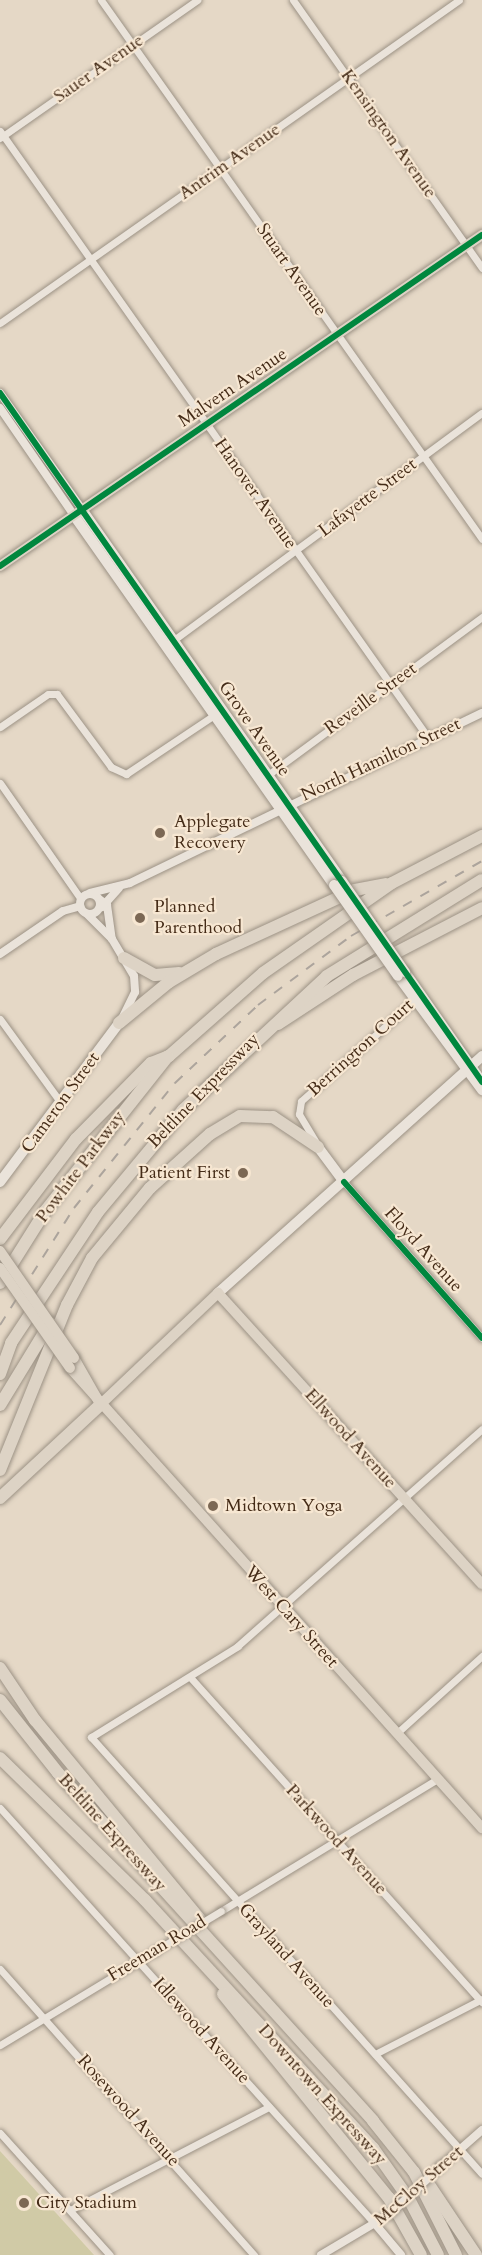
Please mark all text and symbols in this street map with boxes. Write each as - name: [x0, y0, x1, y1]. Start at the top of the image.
- street label: Sauer Avenue: [50, 30, 148, 108]
- street label: Kensington Avenue: [336, 66, 440, 202]
- street label: Antrim Avenue: [175, 119, 285, 205]
- street label: Stuart Avenue: [251, 220, 331, 320]
- street label: Malvern Avenue: [174, 344, 292, 432]
- street label: Hanover Avenue: [209, 435, 301, 553]
- street label: Lafayette Street: [315, 454, 421, 542]
- street label: Reveille Street: [321, 658, 421, 740]
- street label: Grove Avenue: [213, 677, 295, 781]
- street label: North Hamilton Street: [298, 714, 464, 806]
- place label: Applegate Recovery: [174, 812, 250, 854]
- marker: Applegate Recovery: [151, 824, 169, 842]
- place label: Planned Parenthood: [154, 897, 242, 940]
- marker: Planned Parenthood: [131, 909, 149, 927]
- street label: Berrington Court: [304, 995, 418, 1101]
- street label: Beltline Expressway: [144, 1029, 264, 1153]
- street label: Cameron Street: [17, 1048, 105, 1158]
- street label: Powhite Parkway: [32, 1107, 130, 1227]
- place label: Patient First: [138, 1162, 230, 1184]
- marker: Patient First: [234, 1164, 252, 1182]
- street label: Floyd Avenue: [379, 1203, 467, 1297]
- street label: Ellwood Avenue: [300, 1385, 400, 1493]
- place label: Midtown Yoga: [225, 1495, 343, 1517]
- marker: Midtown Yoga: [206, 1499, 220, 1513]
- street label: West Cary Street: [239, 1561, 343, 1673]
- street label: Beltline Expressway: [53, 1769, 171, 1897]
- street label: Parkwood Avenue: [281, 1780, 391, 1900]
- street label: Grayland Avenue: [233, 1899, 339, 2013]
- street label: Freeman Road: [104, 1911, 210, 1987]
- street label: Idlewood Avenue: [148, 1974, 254, 2088]
- street label: Downtown Expressway: [253, 2020, 391, 2170]
- street label: Rosewood Avenue: [72, 2051, 184, 2171]
- street label: McCloy Street: [370, 2141, 468, 2231]
- place label: City Stadium: [36, 2192, 137, 2214]
- marker: City Stadium: [17, 2196, 31, 2210]

